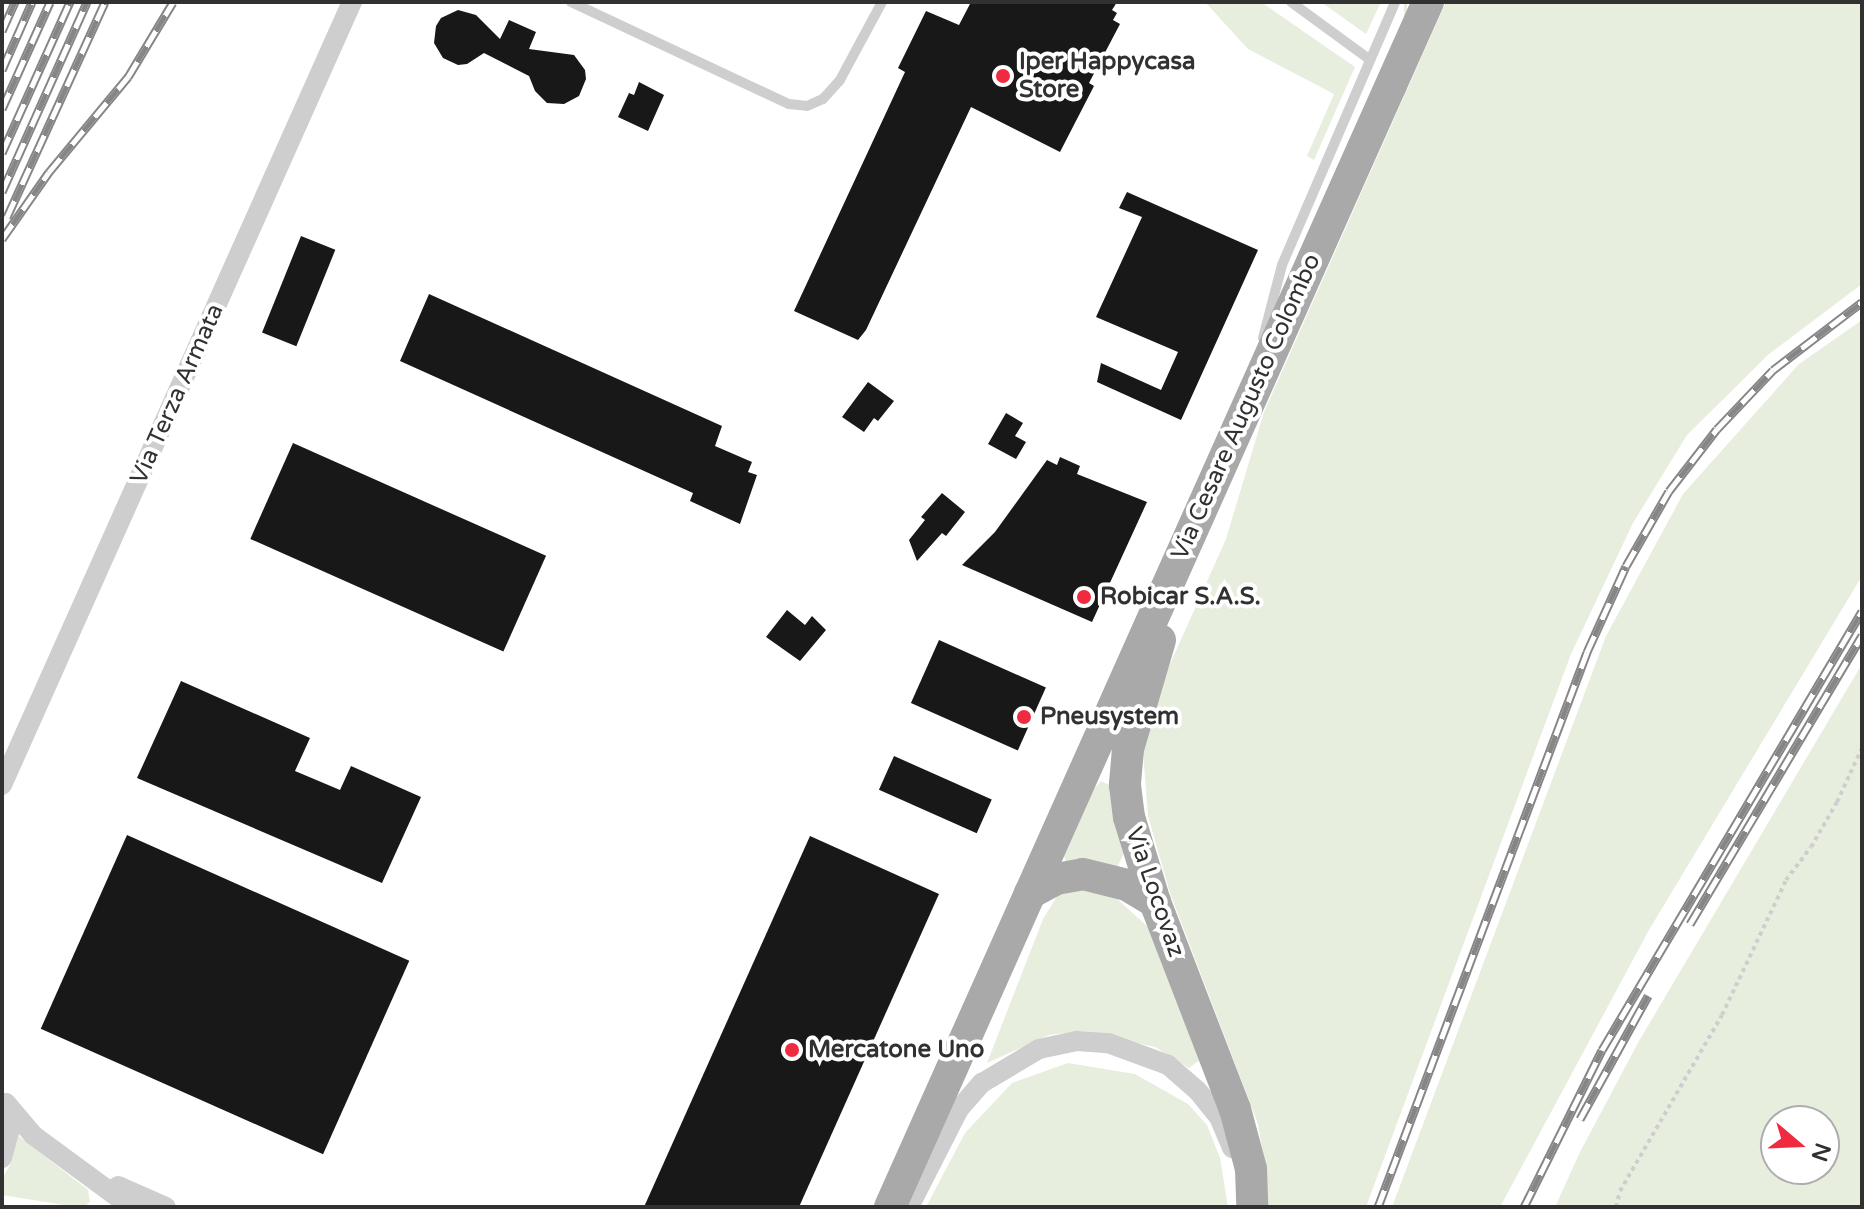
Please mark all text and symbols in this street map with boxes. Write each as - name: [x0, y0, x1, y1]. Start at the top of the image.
- place label: Iper Happycasa Store: [1019, 48, 1195, 104]
- marker: Iper Happycasa Store: [994, 67, 1012, 85]
- street label: Via Cesare Augusto Colombo: [1165, 249, 1327, 565]
- street label: Via Terza Armata: [124, 299, 230, 489]
- place label: Robicar S.A.S.: [1100, 583, 1261, 611]
- marker: Robicar S.A.S.: [1075, 588, 1093, 606]
- place label: Pneusystem: [1040, 703, 1179, 731]
- marker: Pneusystem: [1015, 708, 1033, 726]
- street label: Via Locovaz: [1119, 823, 1191, 961]
- place label: Mercatone Uno: [808, 1036, 984, 1064]
- marker: Mercatone Uno: [783, 1041, 801, 1059]
- north arrow: [1760, 1105, 1840, 1185]
- text: N: [1806, 1140, 1836, 1165]

